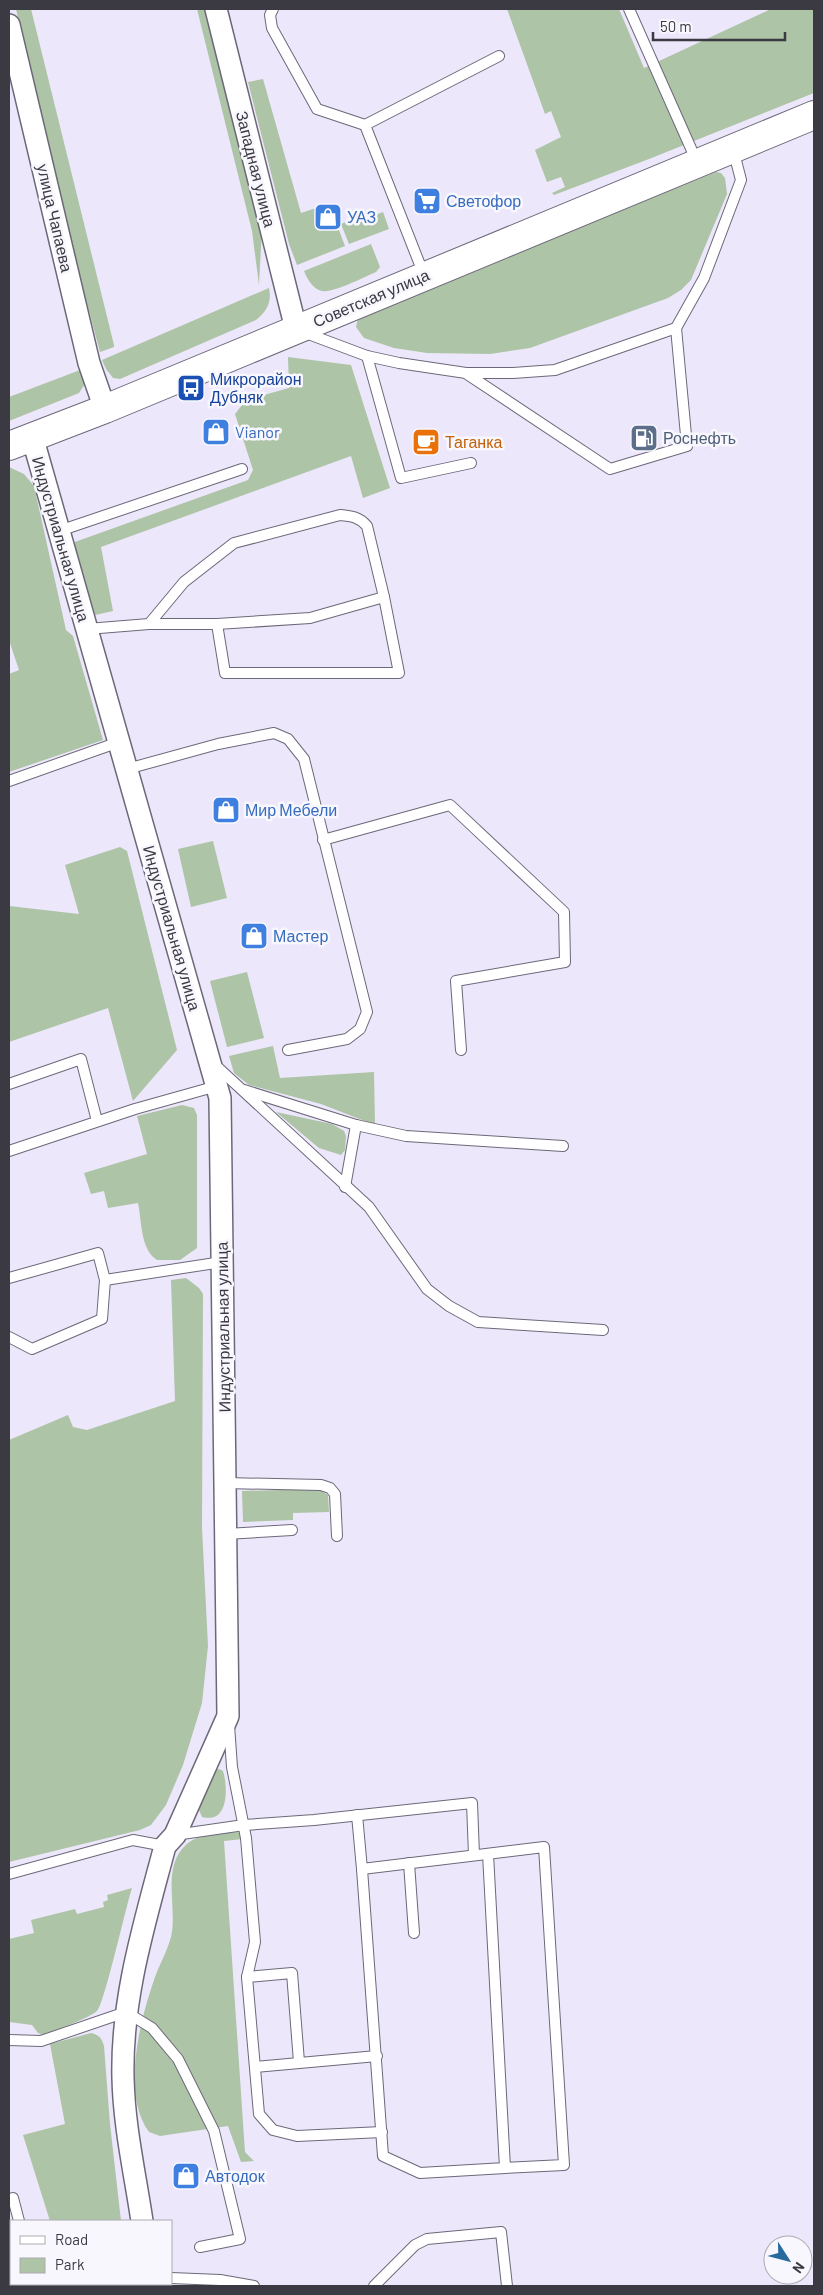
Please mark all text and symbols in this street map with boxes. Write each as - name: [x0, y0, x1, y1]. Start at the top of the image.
- scale bar: [653, 10, 786, 42]
- text: 50 m: [660, 17, 692, 35]
- street label: Западная улица: [233, 109, 280, 229]
- street label: улица Чапаева: [34, 162, 77, 274]
- supermarket icon: Светофор: [412, 186, 442, 216]
- place label: Светофор: [446, 191, 521, 210]
- shop icon: УАЗ: [313, 202, 343, 232]
- place label: УАЗ: [347, 207, 376, 226]
- street label: Советская улица: [310, 264, 432, 331]
- place label: Микрорайон Дубняк: [210, 369, 302, 406]
- bus stop icon: Микрорайон Дубняк: [176, 373, 206, 403]
- shop icon: Vianor: [201, 417, 231, 447]
- place label: Vianor: [235, 422, 280, 441]
- fuel station icon: Роснефть: [629, 423, 659, 453]
- cafe icon: Таганка: [411, 427, 441, 457]
- place label: Роснефть: [663, 428, 736, 447]
- place label: Таганка: [445, 432, 503, 451]
- street label: Индустриальная улица: [29, 454, 94, 624]
- shop icon: Мир Мебели: [211, 795, 241, 825]
- place label: Мир Мебели: [245, 800, 337, 819]
- street label: Индустриальная улица: [140, 843, 205, 1013]
- shop icon: Мастер: [239, 921, 269, 951]
- place label: Мастер: [273, 926, 328, 945]
- street label: Индустриальная улица: [212, 1241, 233, 1413]
- shop icon: Автодок: [171, 2161, 201, 2191]
- place label: Автодок: [205, 2166, 266, 2185]
- legend: [10, 2220, 172, 2285]
- text: Road: [55, 2230, 88, 2248]
- north arrow: [763, 2235, 813, 2285]
- text: Park: [55, 2255, 85, 2273]
- text: N: [789, 2259, 809, 2277]

